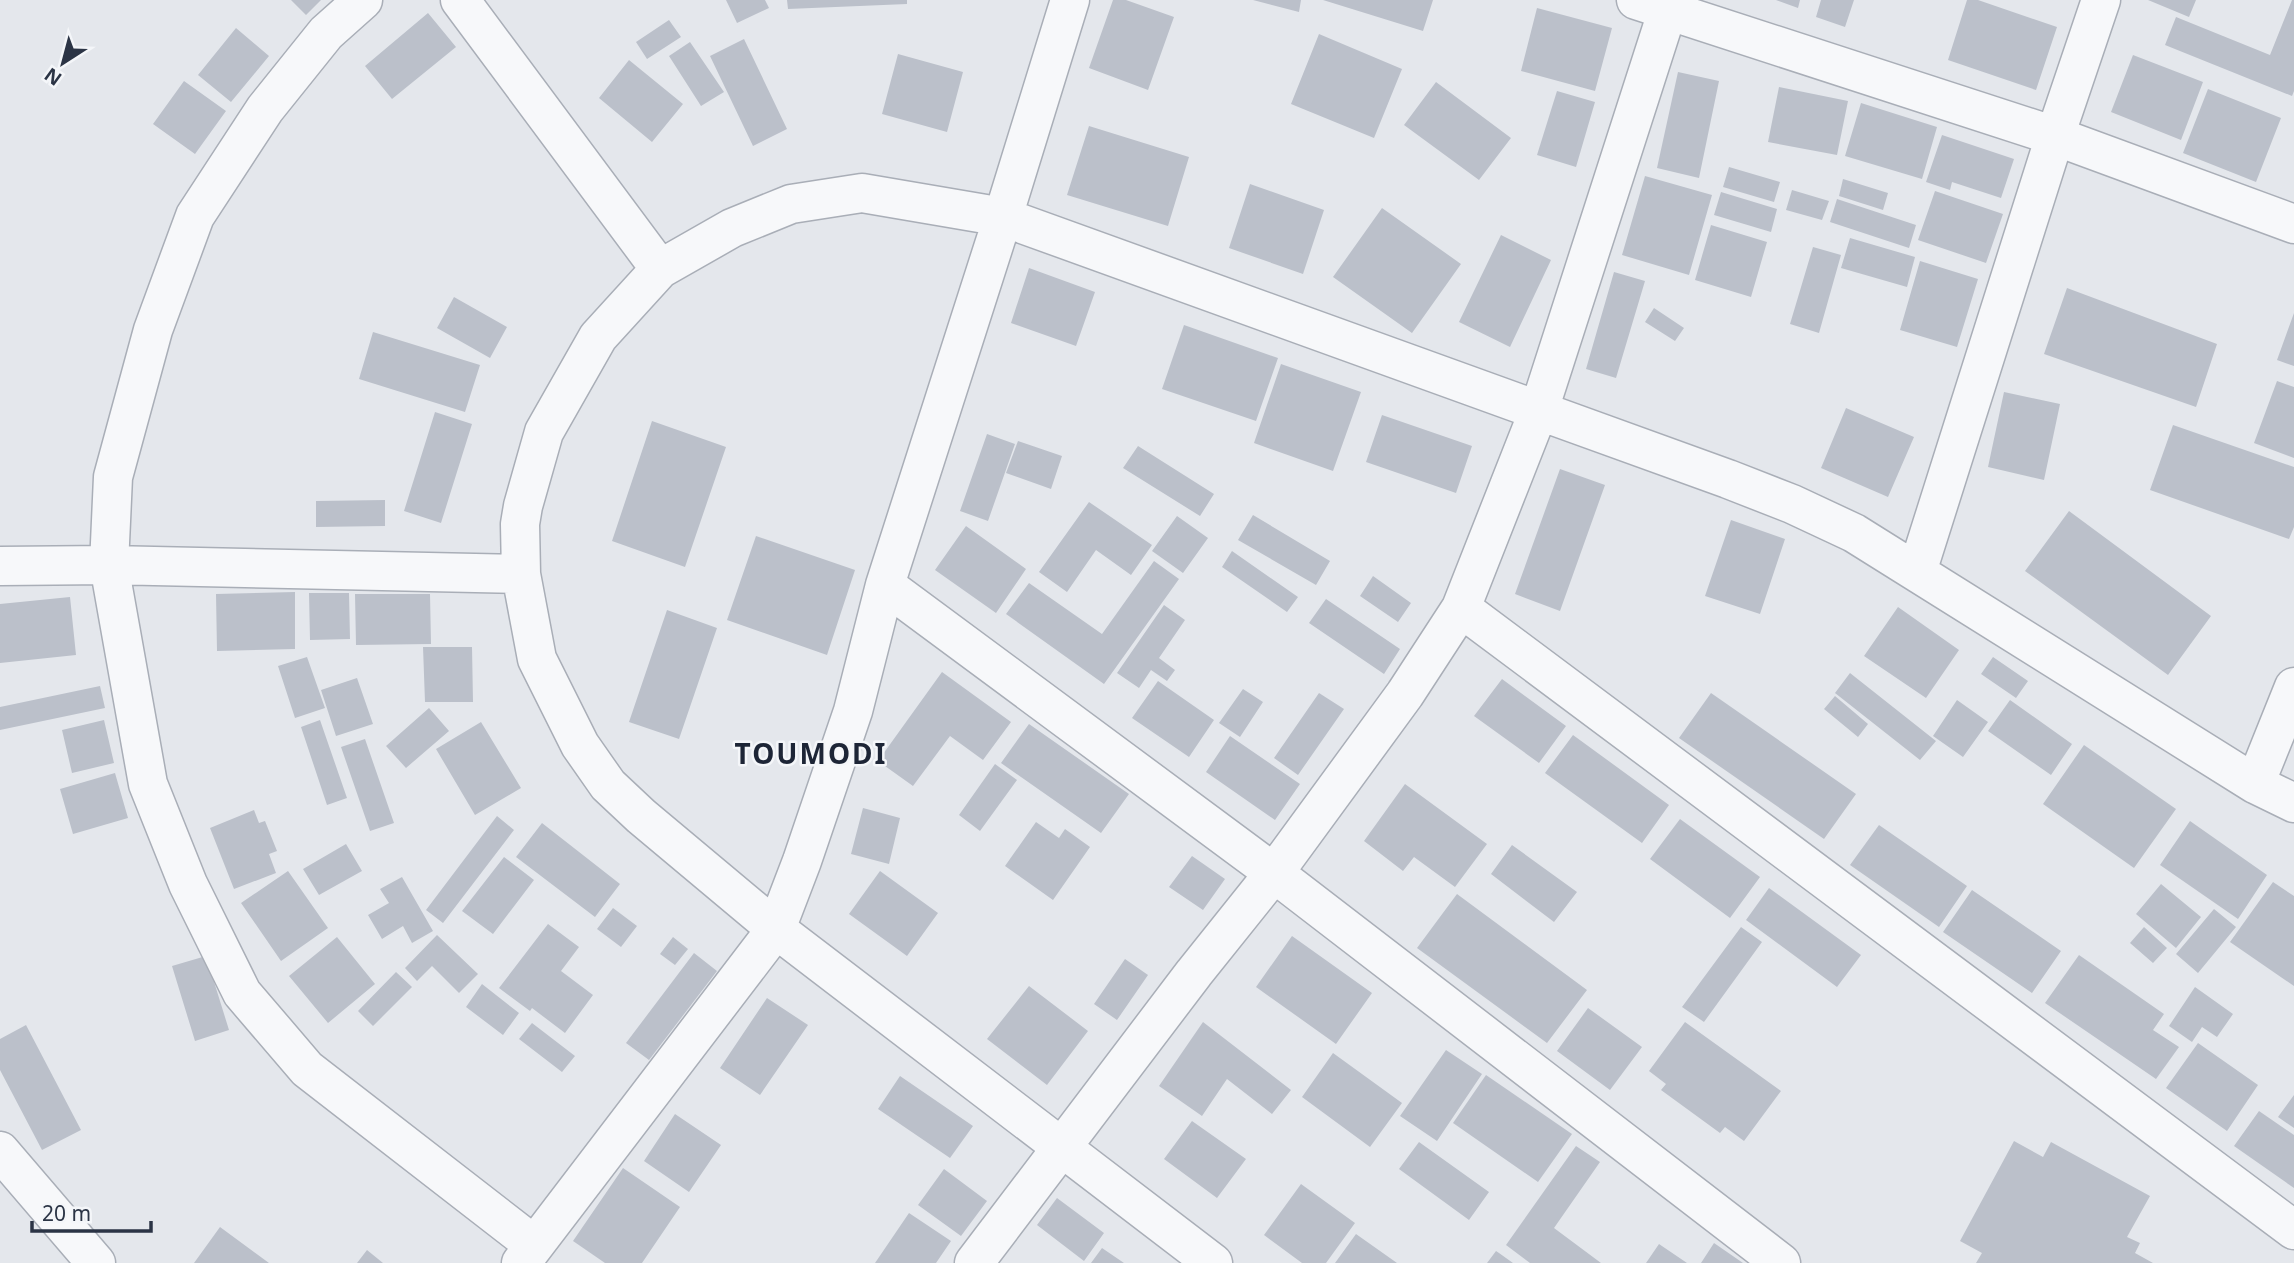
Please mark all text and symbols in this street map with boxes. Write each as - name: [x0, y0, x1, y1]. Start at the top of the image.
- north arrow: [28, 28, 98, 98]
- text: N: [39, 62, 67, 92]
- district label: TOUMODI: [735, 734, 887, 772]
- scale bar: [32, 1190, 150, 1234]
- text: 20 m: [42, 1199, 91, 1227]

